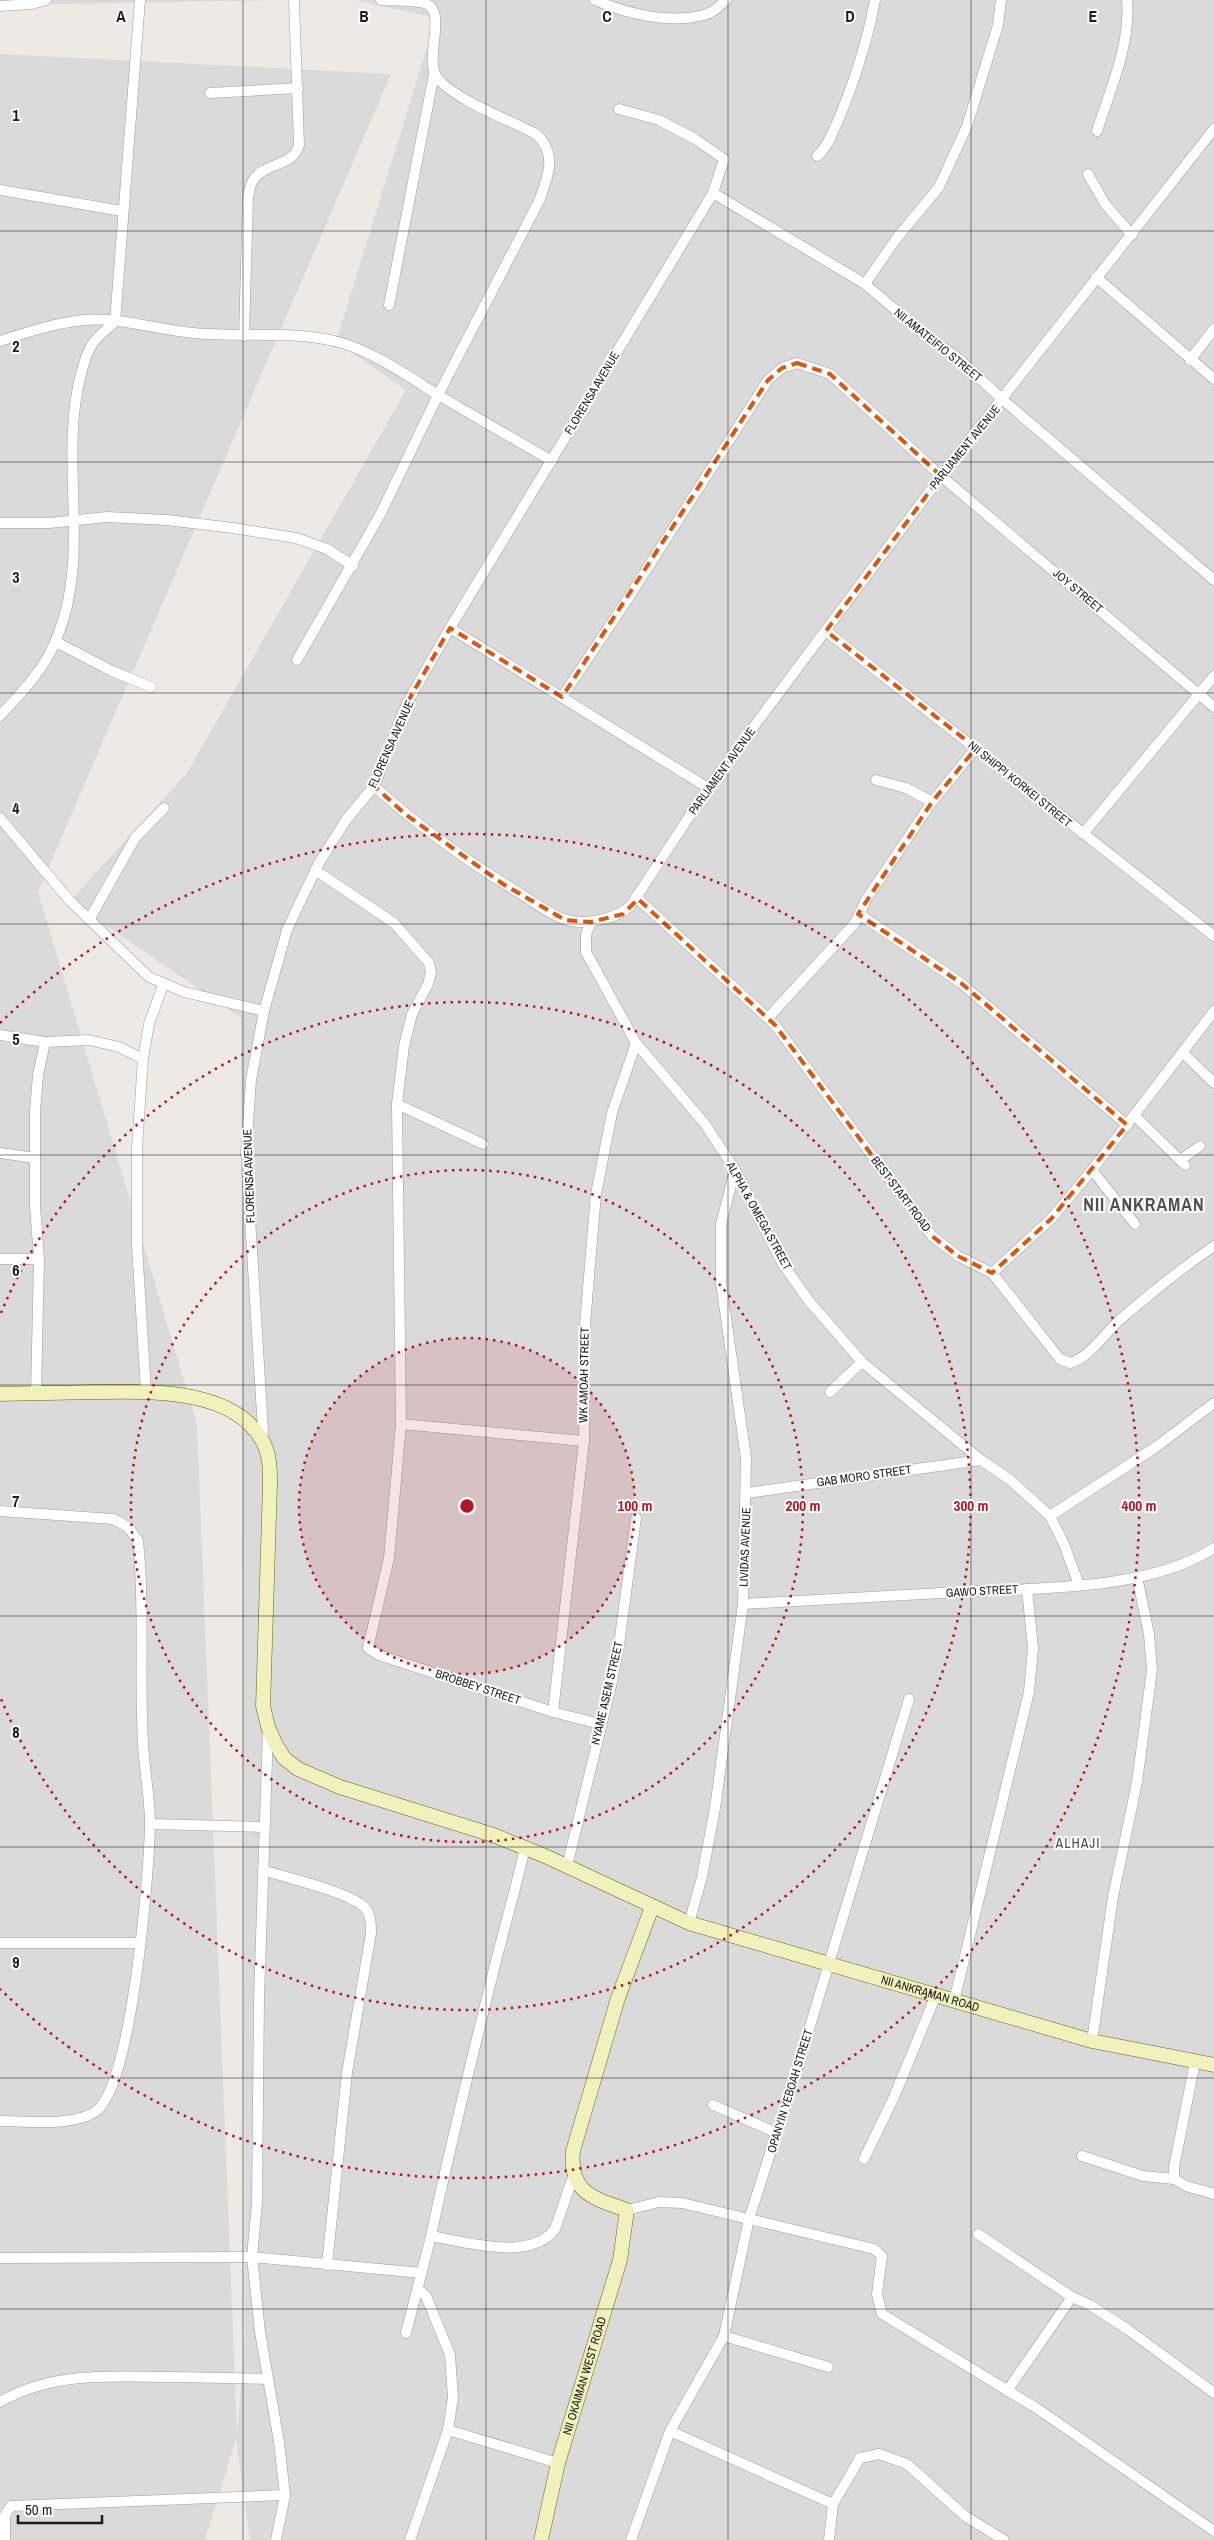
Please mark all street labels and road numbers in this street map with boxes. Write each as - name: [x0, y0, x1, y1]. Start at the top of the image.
- street label: NII AMATEIFIO STREET: [891, 305, 985, 385]
- street label: FLORENSA AVENUE: [561, 348, 623, 438]
- street label: PARLIAMENT AVENUE: [926, 402, 1004, 492]
- street label: JOY STREET: [1050, 565, 1106, 617]
- street label: FLORENSA AVENUE: [364, 698, 418, 790]
- street label: PARLIAMENT AVENUE: [685, 724, 759, 818]
- street label: NII SHIPPI KORKEI STREET: [965, 737, 1075, 831]
- street label: FLORENSA AVENUE: [239, 1129, 259, 1223]
- street label: BEST START ROAD: [867, 1153, 935, 1235]
- street label: ALPHA & OMEGA STREET: [722, 1158, 795, 1273]
- street label: WK AMOAH STREET: [575, 1327, 593, 1423]
- street label: GAB MORO STREET: [816, 1461, 912, 1491]
- street label: LIVIDAS AVENUE: [736, 1507, 754, 1587]
- street label: GAWO STREET: [945, 1581, 1019, 1601]
- street label: NYAME ASEM STREET: [587, 1640, 627, 1746]
- street label: BROBBEY STREET: [433, 1666, 523, 1708]
- street label: NII ANKRAMAN ROAD: [879, 1972, 981, 2016]
- street label: OPANYIN YEBOAH STREET: [764, 2027, 816, 2155]
- street label: NII OKAIMAN WEST ROAD: [559, 2315, 610, 2437]

